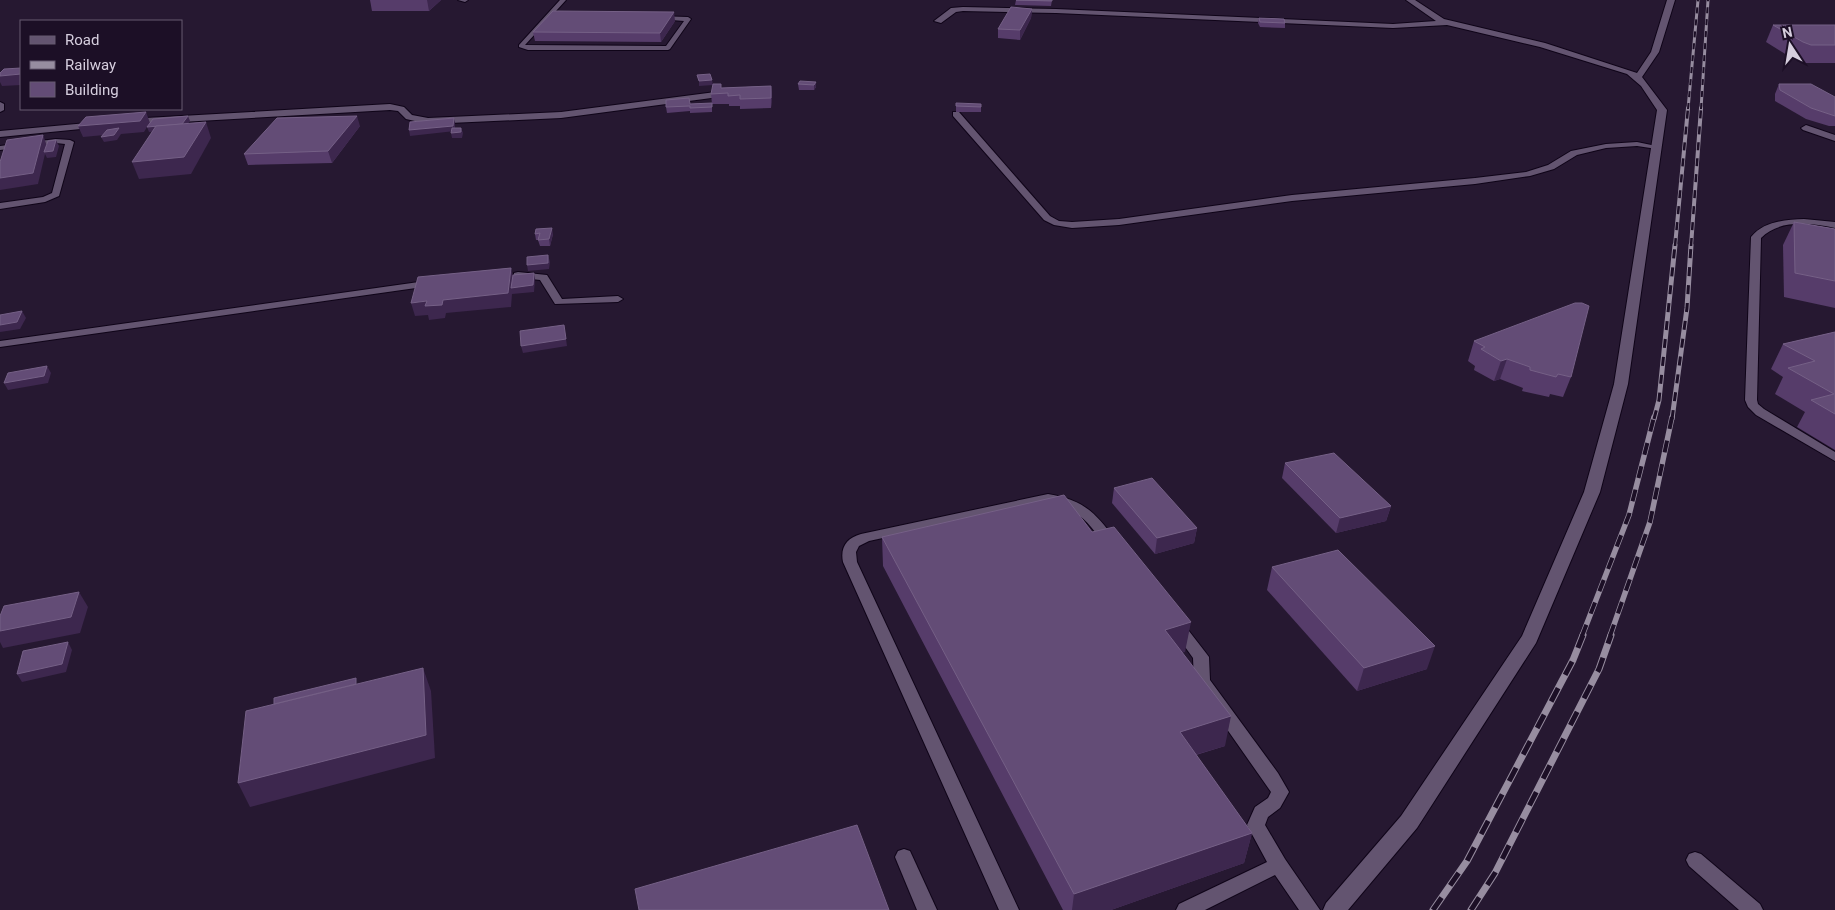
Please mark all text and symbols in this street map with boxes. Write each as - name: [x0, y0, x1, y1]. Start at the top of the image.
- legend: [20, 20, 182, 110]
- north arrow: [1765, 20, 1815, 70]
- text: N: [1781, 23, 1794, 41]
- text: Road: [65, 31, 99, 49]
- text: Railway: [65, 56, 116, 74]
- text: Building: [65, 81, 119, 99]

